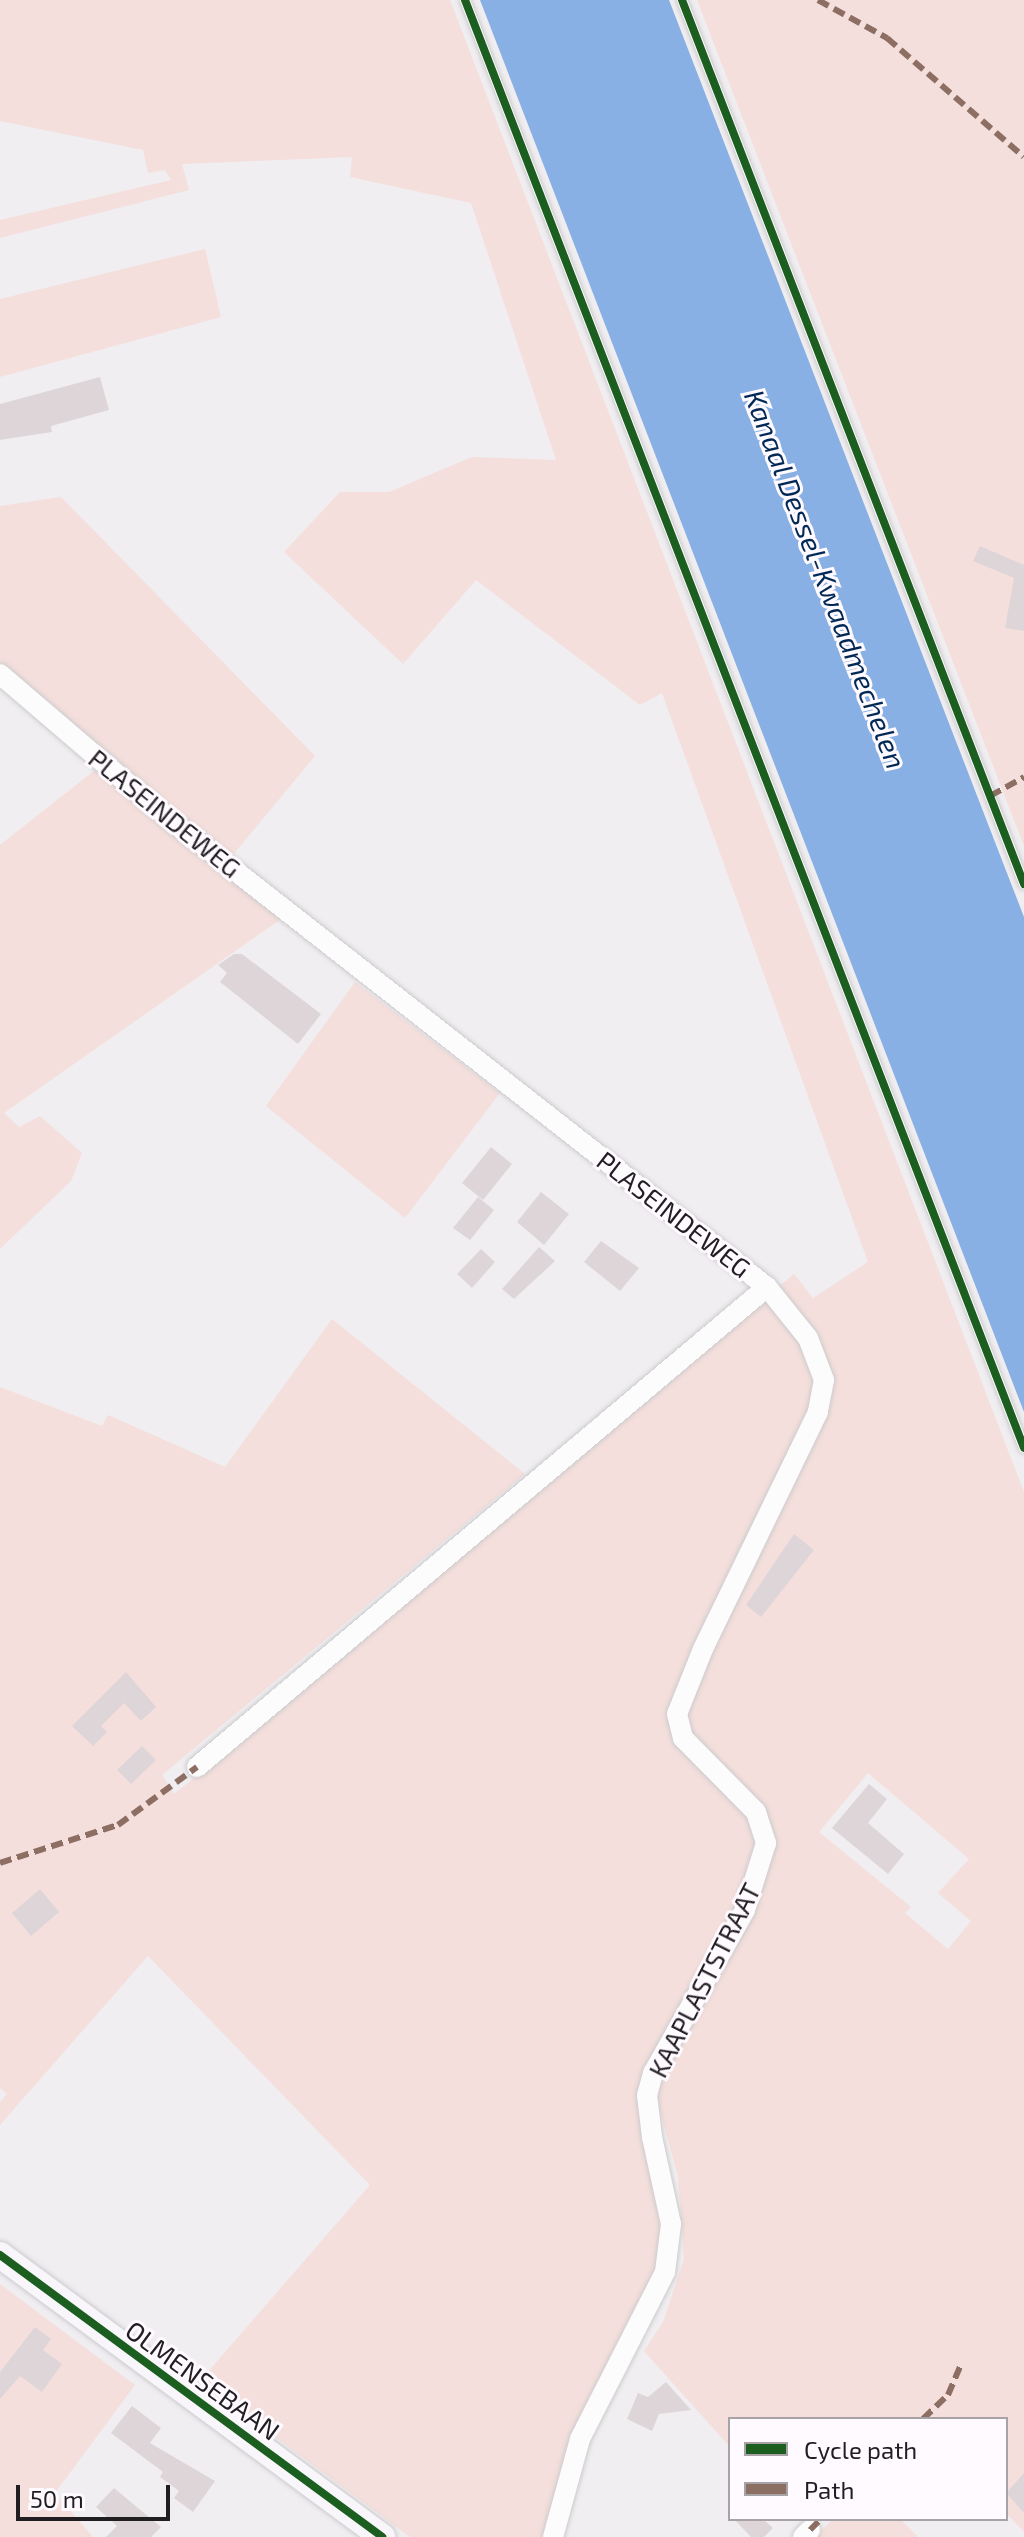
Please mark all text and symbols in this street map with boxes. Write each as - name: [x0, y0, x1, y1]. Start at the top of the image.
- water label: Kanaal Dessel-Kwaadmechelen: [738, 384, 914, 774]
- street label: PLASEINDEWEG: [83, 742, 247, 884]
- street label: PLASEINDEWEG: [591, 1144, 757, 1284]
- street label: KAAPLASTSTRAAT: [642, 1878, 766, 2082]
- street label: OLMENSEBAAN: [120, 2314, 286, 2446]
- legend: [728, 2417, 1008, 2521]
- text: Cycle path: [804, 2435, 917, 2464]
- scale bar: [20, 2469, 174, 2519]
- text: Path: [804, 2475, 854, 2504]
- text: 50 m: [30, 2484, 84, 2513]

